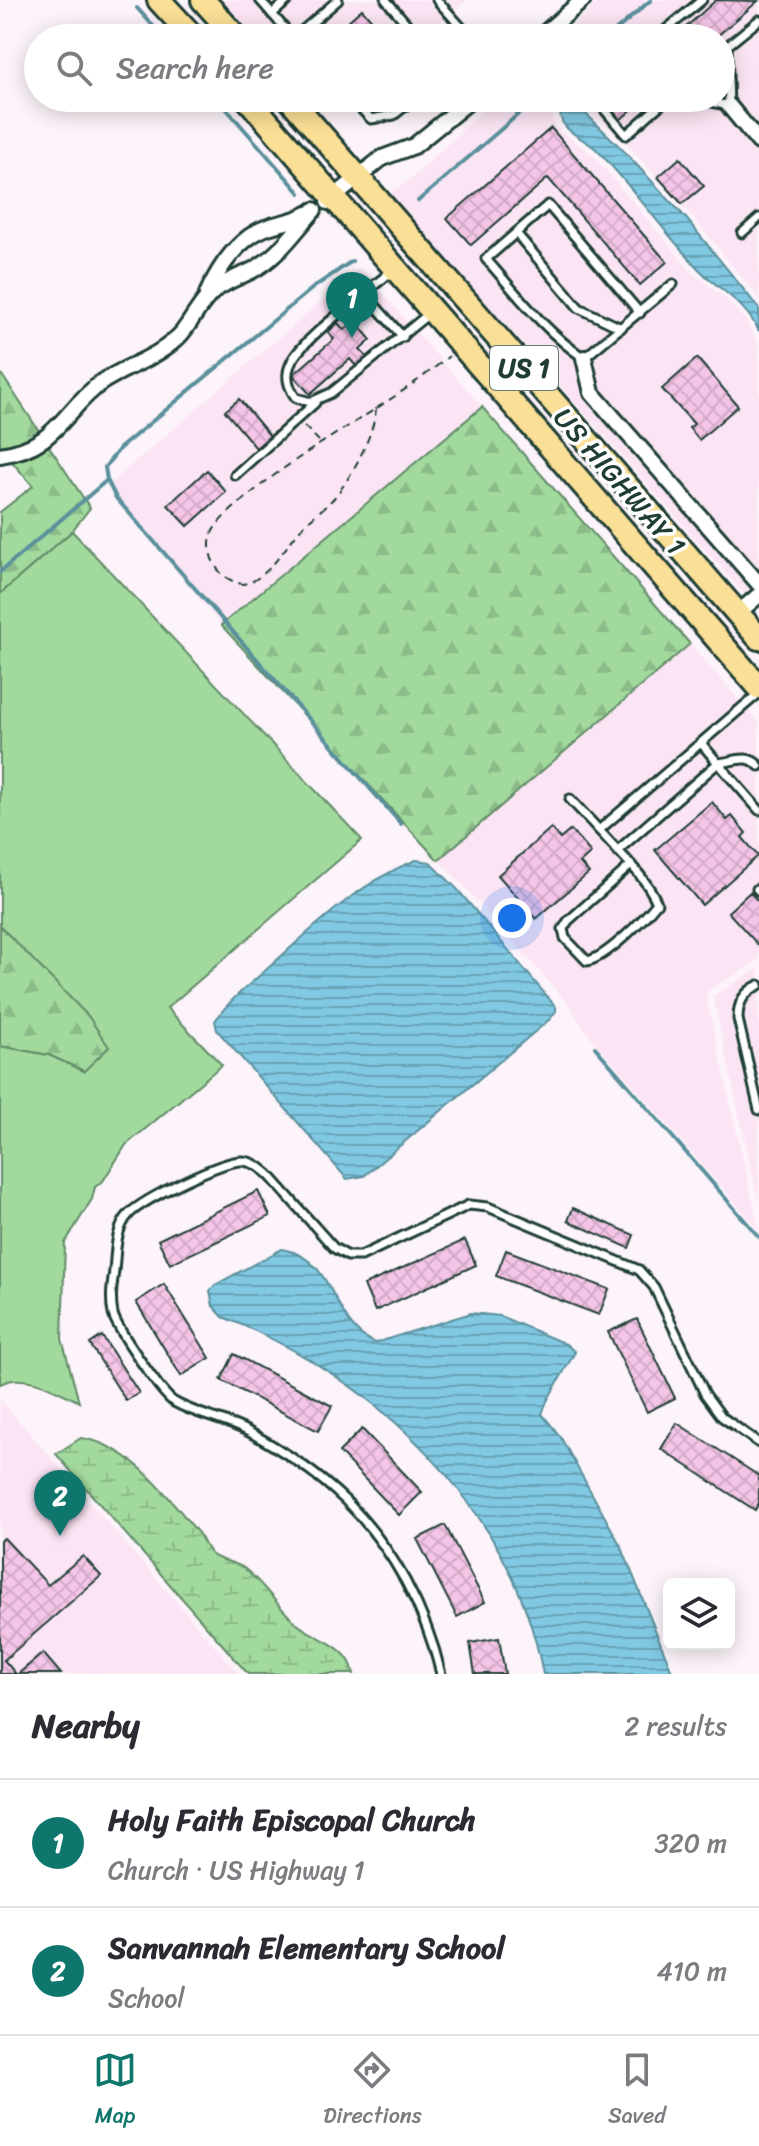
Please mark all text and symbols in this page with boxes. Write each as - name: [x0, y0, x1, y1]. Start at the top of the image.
- search box: [24, 24, 735, 112]
- text: Search here: [116, 41, 274, 95]
- icon: search: [52, 46, 96, 90]
- pin: 1: [326, 272, 378, 338]
- road number: US 1: [490, 346, 558, 390]
- street label: US HIGHWAY 1: [541, 396, 699, 567]
- your location: [492, 898, 532, 938]
- pin: 2: [34, 1470, 86, 1536]
- map controls: [663, 1578, 735, 1650]
- button: layers: [663, 1578, 735, 1650]
- text: Nearby: [32, 1696, 140, 1756]
- text: 2 results: [625, 1703, 727, 1749]
- text: Holy Faith Episcopal Church: [108, 1793, 476, 1847]
- text: 1: [52, 1820, 64, 1866]
- text: 320 m: [655, 1820, 727, 1866]
- text: Church · US Highway 1: [108, 1847, 365, 1893]
- text: Sanvannah Elementary School: [108, 1921, 505, 1975]
- text: 2: [50, 1948, 66, 1994]
- text: 410 m: [656, 1948, 727, 1994]
- text: School: [108, 1975, 185, 2021]
- tab: Map: [93, 2048, 137, 2135]
- tab: Directions: [323, 2048, 422, 2135]
- tab: Saved: [608, 2048, 666, 2135]

